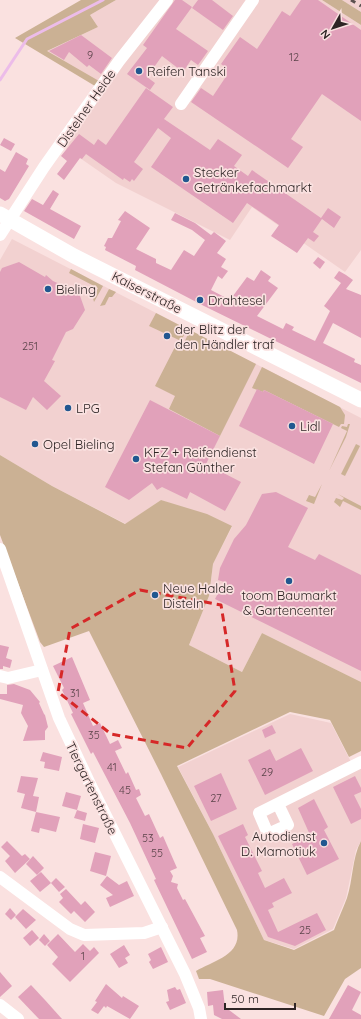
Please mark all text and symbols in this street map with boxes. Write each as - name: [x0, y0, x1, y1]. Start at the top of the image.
- north arrow: [313, 8, 353, 48]
- text: N: [317, 27, 333, 42]
- house number: 9: [87, 48, 93, 62]
- house number: 12: [289, 50, 299, 64]
- place label: Reifen Tanski: [147, 63, 226, 79]
- street label: Distelner Heide: [53, 66, 119, 150]
- marker: Reifen Tanski: [134, 66, 144, 76]
- place label: Stecker Getränkefachmarkt: [194, 164, 312, 195]
- marker: Stecker Getränkefachmarkt: [181, 174, 191, 184]
- street label: Kaiserstraße: [109, 268, 185, 316]
- place label: Bieling: [56, 281, 96, 297]
- marker: Bieling: [43, 284, 53, 294]
- place label: Drahtesel: [208, 292, 266, 308]
- marker: Drahtesel: [195, 295, 205, 305]
- place label: der Blitz der den Händler traf: [175, 321, 275, 352]
- marker: der Blitz der den Händler traf: [162, 331, 172, 341]
- house number: 251: [22, 339, 38, 353]
- place label: LPG: [76, 400, 100, 416]
- marker: LPG: [63, 403, 73, 413]
- place label: Lidl: [300, 418, 321, 434]
- marker: Lidl: [287, 421, 297, 431]
- place label: Opel Bieling: [43, 436, 115, 452]
- marker: Opel Bieling: [30, 439, 40, 449]
- place label: KFZ + Reifendienst Stefan Günther: [144, 444, 257, 475]
- marker: KFZ + Reifendienst Stefan Günther: [131, 454, 141, 464]
- marker: toom Baumarkt & Gartencenter: [284, 576, 294, 586]
- place label: Neue Halde Disteln: [163, 580, 233, 611]
- place label: toom Baumarkt & Gartencenter: [241, 587, 337, 618]
- marker: Neue Halde Disteln: [150, 590, 160, 600]
- house number: 31: [70, 686, 80, 700]
- house number: 35: [88, 728, 100, 742]
- street label: Tiergartenstraße: [63, 739, 121, 837]
- house number: 41: [107, 760, 117, 774]
- house number: 29: [261, 765, 273, 779]
- house number: 45: [119, 783, 131, 797]
- house number: 27: [210, 791, 222, 805]
- place label: Autodienst D. Mamotiuk: [241, 828, 316, 859]
- house number: 53: [142, 831, 154, 845]
- marker: Autodienst D. Mamotiuk: [319, 838, 329, 848]
- house number: 55: [151, 846, 163, 860]
- house number: 25: [299, 923, 311, 937]
- house number: 1: [81, 949, 85, 963]
- scale bar: [225, 985, 295, 1011]
- text: 50 m: [231, 991, 259, 1006]

